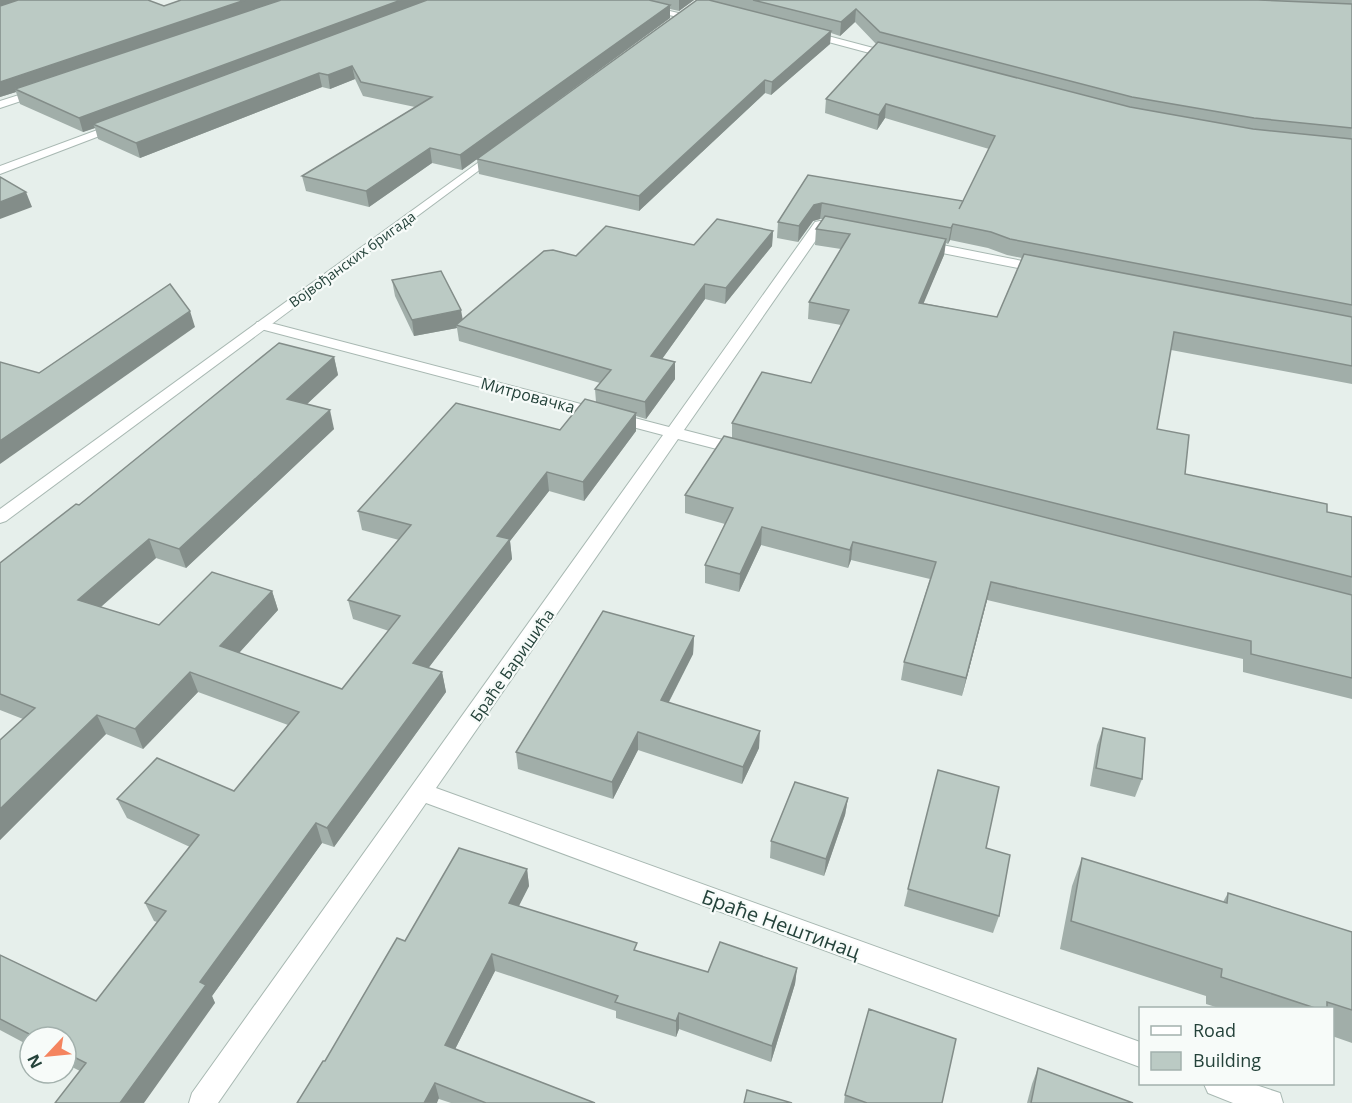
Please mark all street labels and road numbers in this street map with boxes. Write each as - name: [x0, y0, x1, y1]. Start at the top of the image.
- street label: Војвођанских бригада: [285, 207, 419, 311]
- street label: Митровачка: [479, 372, 577, 418]
- street label: Браће Баришића: [465, 604, 559, 726]
- street label: Браће Нештинац: [698, 883, 864, 965]

